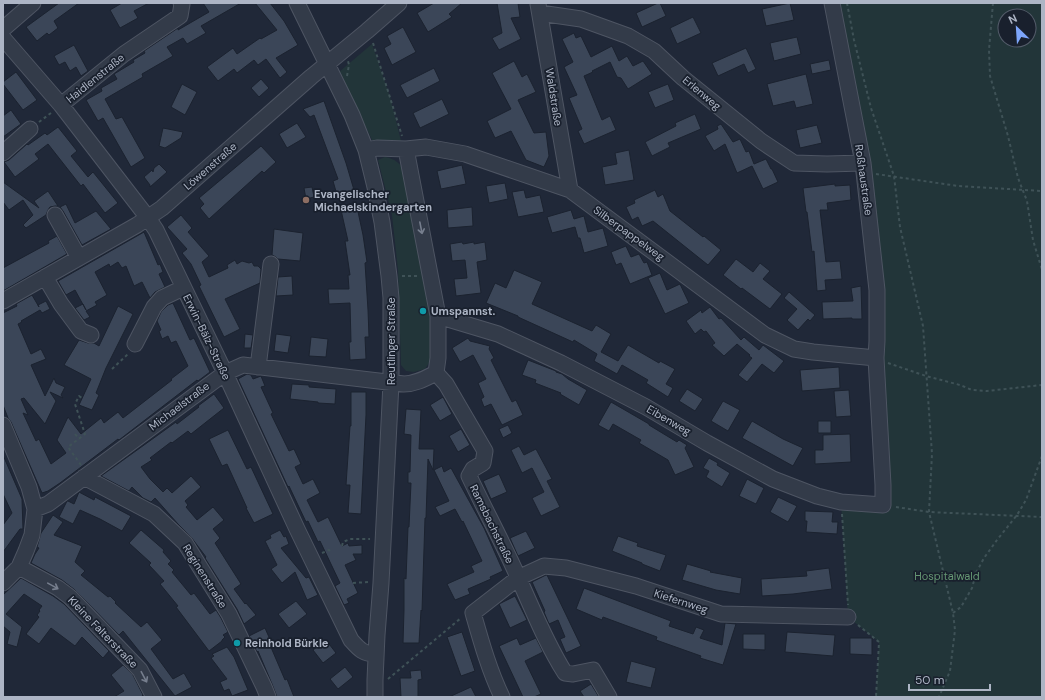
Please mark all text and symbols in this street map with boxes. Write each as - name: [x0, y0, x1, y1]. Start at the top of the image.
- north arrow: [997, 8, 1037, 48]
- text: N: [1006, 11, 1019, 27]
- street label: Haidlenstraße: [63, 50, 127, 106]
- street label: Waldstraße: [543, 67, 565, 127]
- street label: Erlenweg: [680, 73, 724, 113]
- street label: Löwenstraße: [181, 139, 239, 193]
- street label: Roßhaustraße: [852, 144, 876, 216]
- place label: Evangelischer Michaelskindergarten: [314, 187, 432, 214]
- marker: Evangelischer Michaelskindergarten: [301, 195, 311, 205]
- street label: Silberpappelweg: [591, 202, 667, 264]
- one-way arrow: [418, 221, 426, 234]
- street label: Erwin-Bälz-Straße: [180, 292, 234, 382]
- street label: Reutlinger Straße: [384, 297, 398, 385]
- place label: Umspannst.: [431, 304, 495, 318]
- marker: Umspannst.: [418, 306, 428, 316]
- street label: Michaelstraße: [146, 379, 212, 433]
- street label: Eibenweg: [644, 402, 694, 438]
- street label: Ramsbachstraße: [467, 482, 517, 566]
- street label: Reginenstraße: [180, 541, 230, 611]
- park label: Hospitalwald: [914, 569, 980, 583]
- one-way arrow: [47, 582, 59, 590]
- street label: Kiefernweg: [652, 586, 710, 616]
- street label: Kleine Falterstraße: [65, 593, 141, 671]
- place label: Reinhold Bürkle: [245, 636, 329, 650]
- marker: Reinhold Bürkle: [232, 638, 242, 648]
- scale bar: [909, 666, 990, 692]
- one-way arrow: [141, 671, 148, 683]
- text: 50 m: [915, 672, 944, 688]

